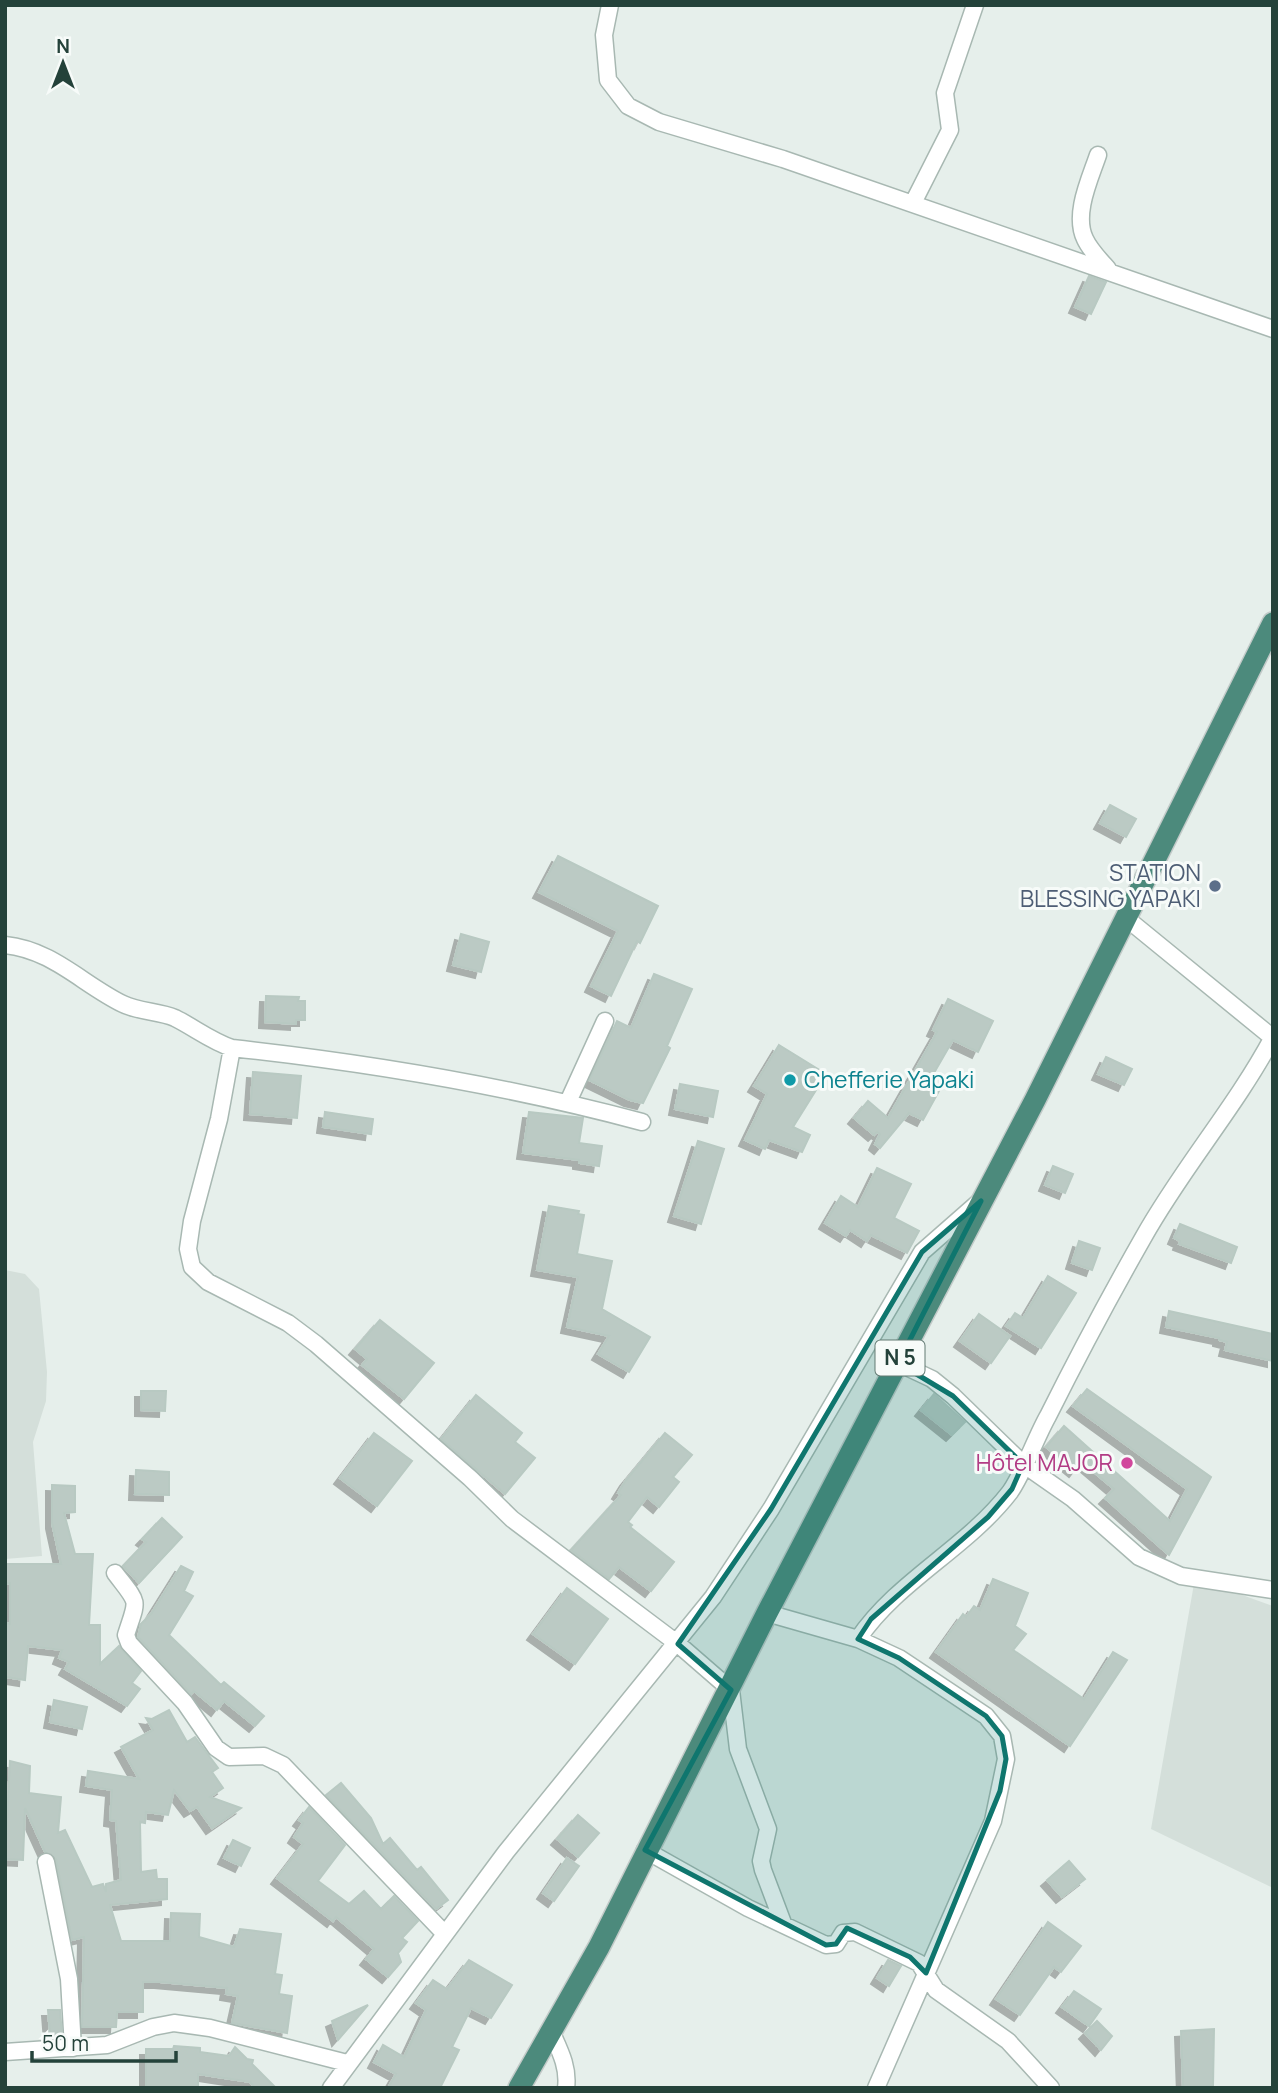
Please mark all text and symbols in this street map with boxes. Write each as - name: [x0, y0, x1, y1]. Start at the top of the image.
- north arrow: [28, 28, 98, 98]
- text: N: [56, 33, 70, 59]
- place label: STATION BLESSING YAPAKI: [1020, 856, 1201, 914]
- marker: STATION BLESSING YAPAKI: [1207, 878, 1223, 894]
- place label: Chefferie Yapaki: [804, 1063, 974, 1095]
- marker: Chefferie Yapaki: [782, 1072, 798, 1088]
- road number: N 5: [876, 1340, 925, 1376]
- place label: Hôtel MAJOR: [976, 1446, 1113, 1478]
- marker: Hôtel MAJOR: [1119, 1455, 1135, 1471]
- scale bar: [32, 2020, 175, 2064]
- text: 50 m: [42, 2029, 89, 2057]

